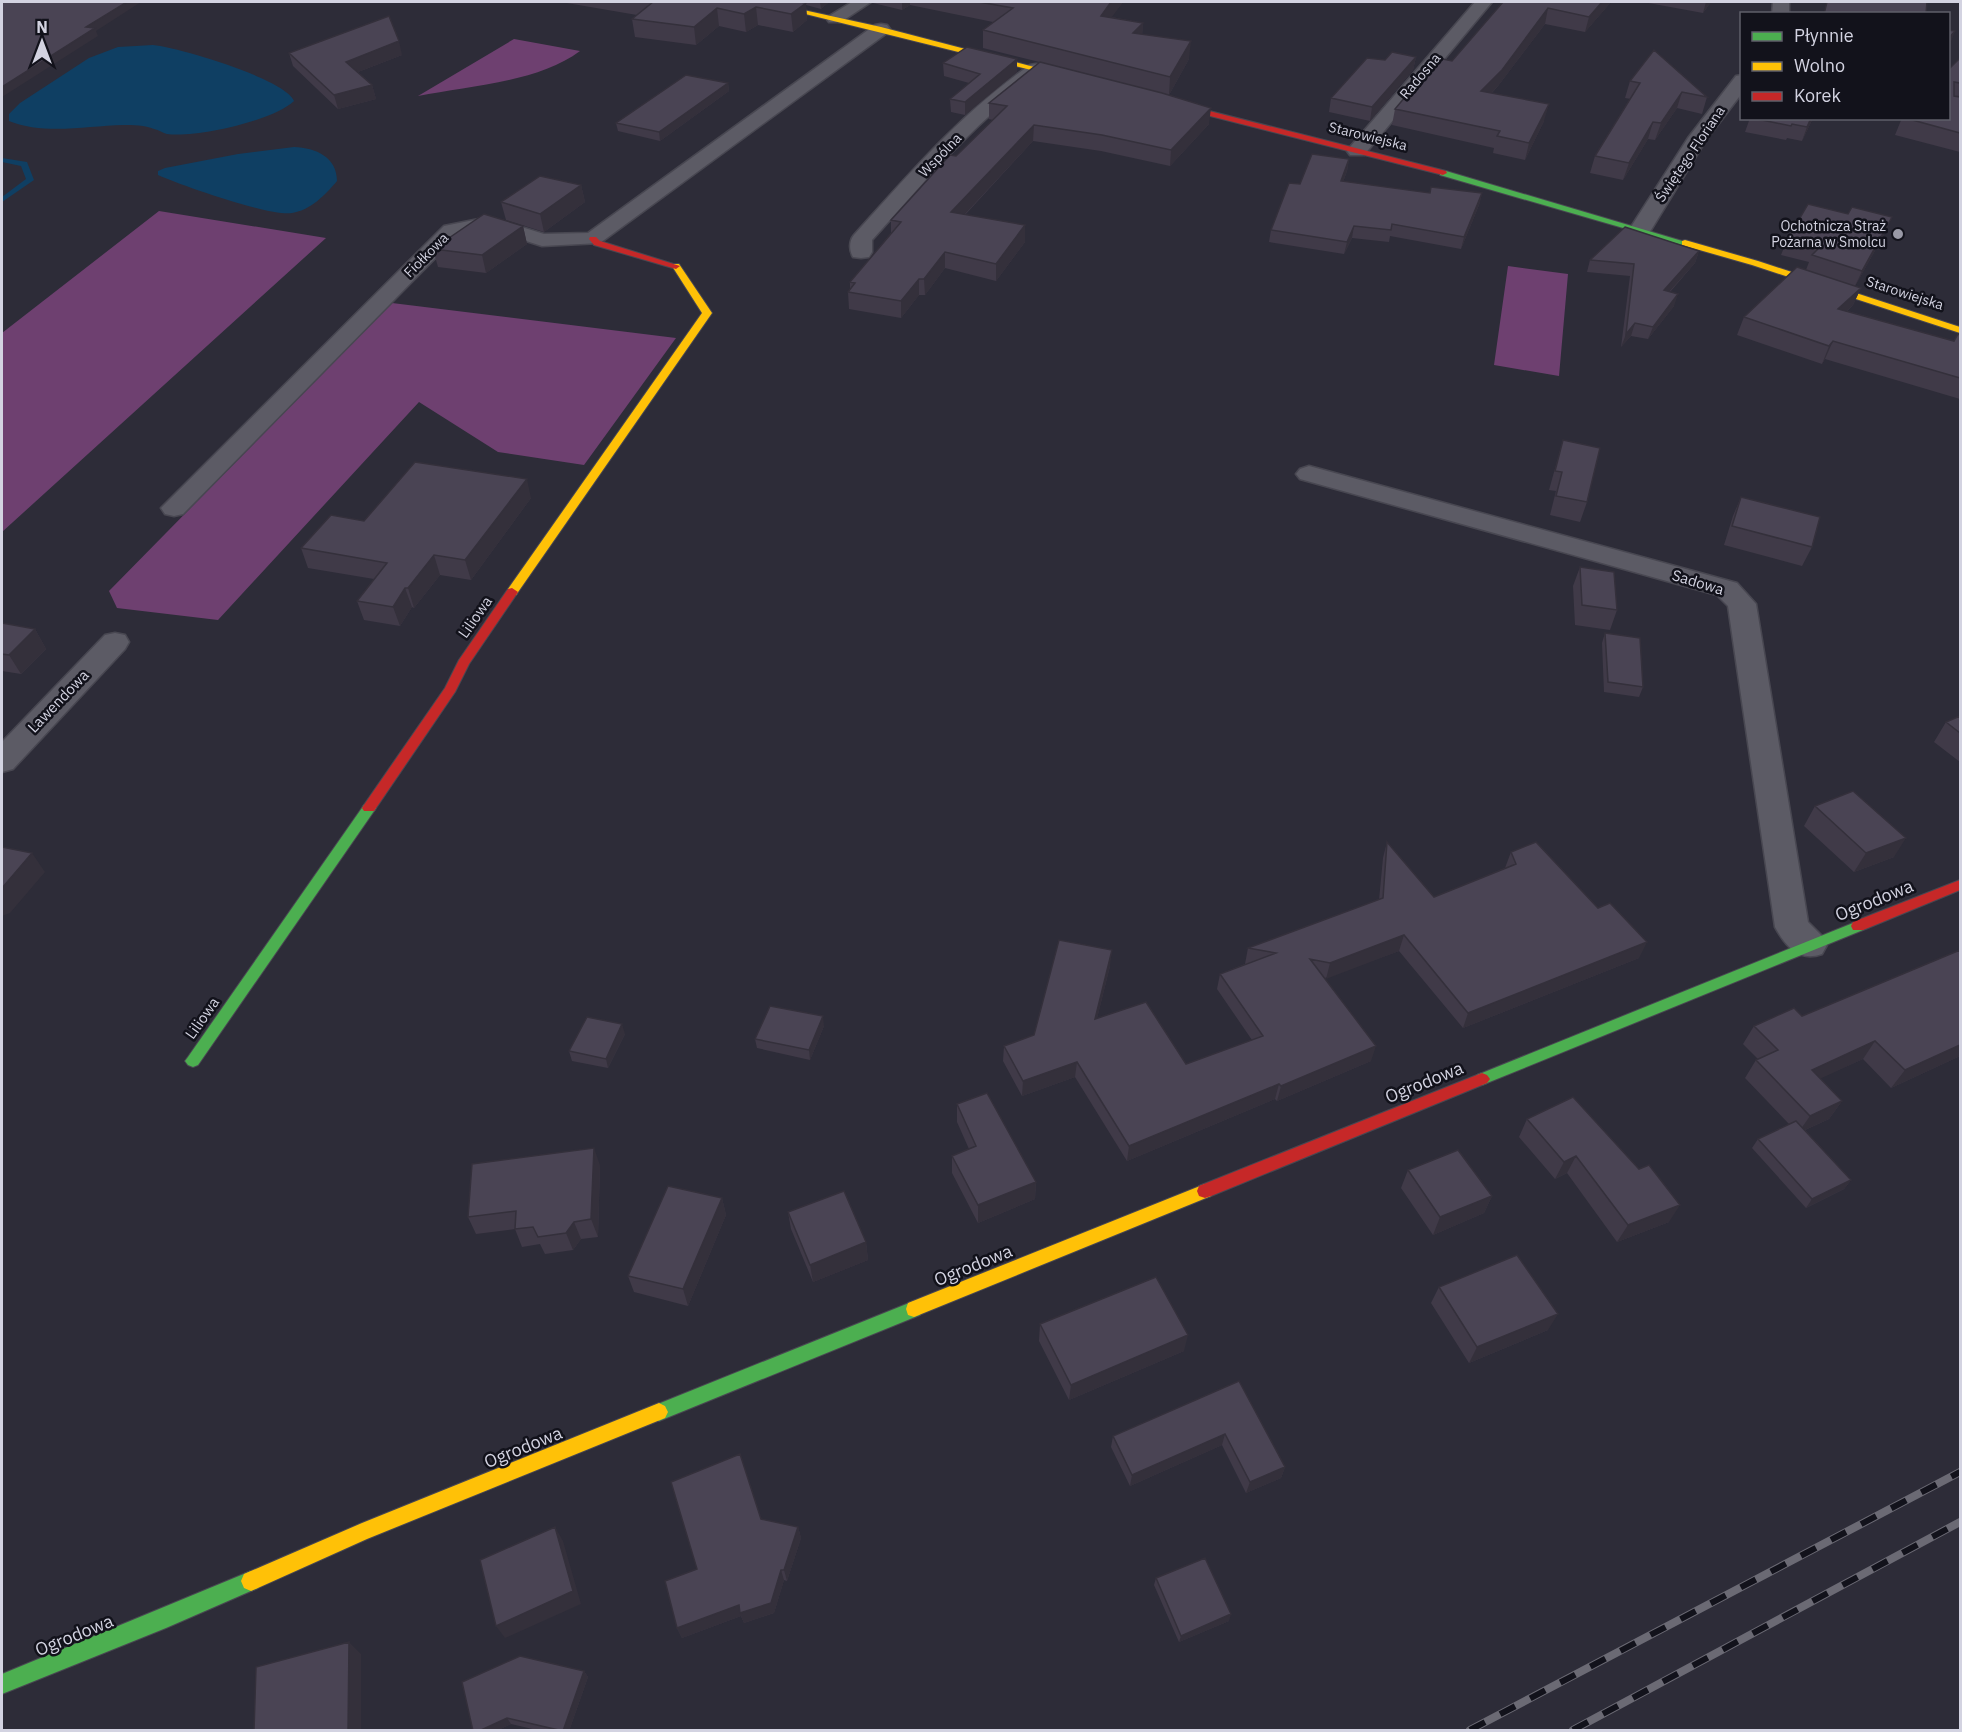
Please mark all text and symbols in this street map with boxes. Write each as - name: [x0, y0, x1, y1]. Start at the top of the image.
- north arrow: [12, 12, 72, 72]
- legend: [1740, 12, 1950, 120]
- text: N: [36, 17, 48, 37]
- text: Płynnie: [1794, 24, 1854, 47]
- street label: Radosna: [1396, 49, 1445, 103]
- text: Wolno: [1794, 54, 1845, 77]
- text: Korek: [1794, 84, 1841, 107]
- street label: Świętego Floriana: [1650, 102, 1729, 205]
- street label: Starowiejska: [1327, 118, 1410, 155]
- street label: Wspólna: [915, 129, 966, 181]
- place label: Ochotnicza Straż Pożarna w Smolcu: [1771, 217, 1886, 251]
- marker: Ochotnicza Straż Pożarna w Smolcu: [1891, 227, 1905, 241]
- street label: Fiołkowa: [400, 228, 453, 281]
- street label: Starowiejska: [1864, 272, 1947, 314]
- street label: Sadowa: [1670, 565, 1726, 599]
- street label: Liliowa: [454, 592, 496, 642]
- street label: Lawendowa: [23, 666, 93, 736]
- street label: Ogrodowa: [1831, 874, 1917, 926]
- street label: Liliowa: [181, 993, 223, 1043]
- street label: Ogrodowa: [1381, 1056, 1467, 1108]
- street label: Ogrodowa: [930, 1239, 1016, 1291]
- street label: Ogrodowa: [480, 1421, 566, 1473]
- street label: Ogrodowa: [31, 1609, 117, 1661]

